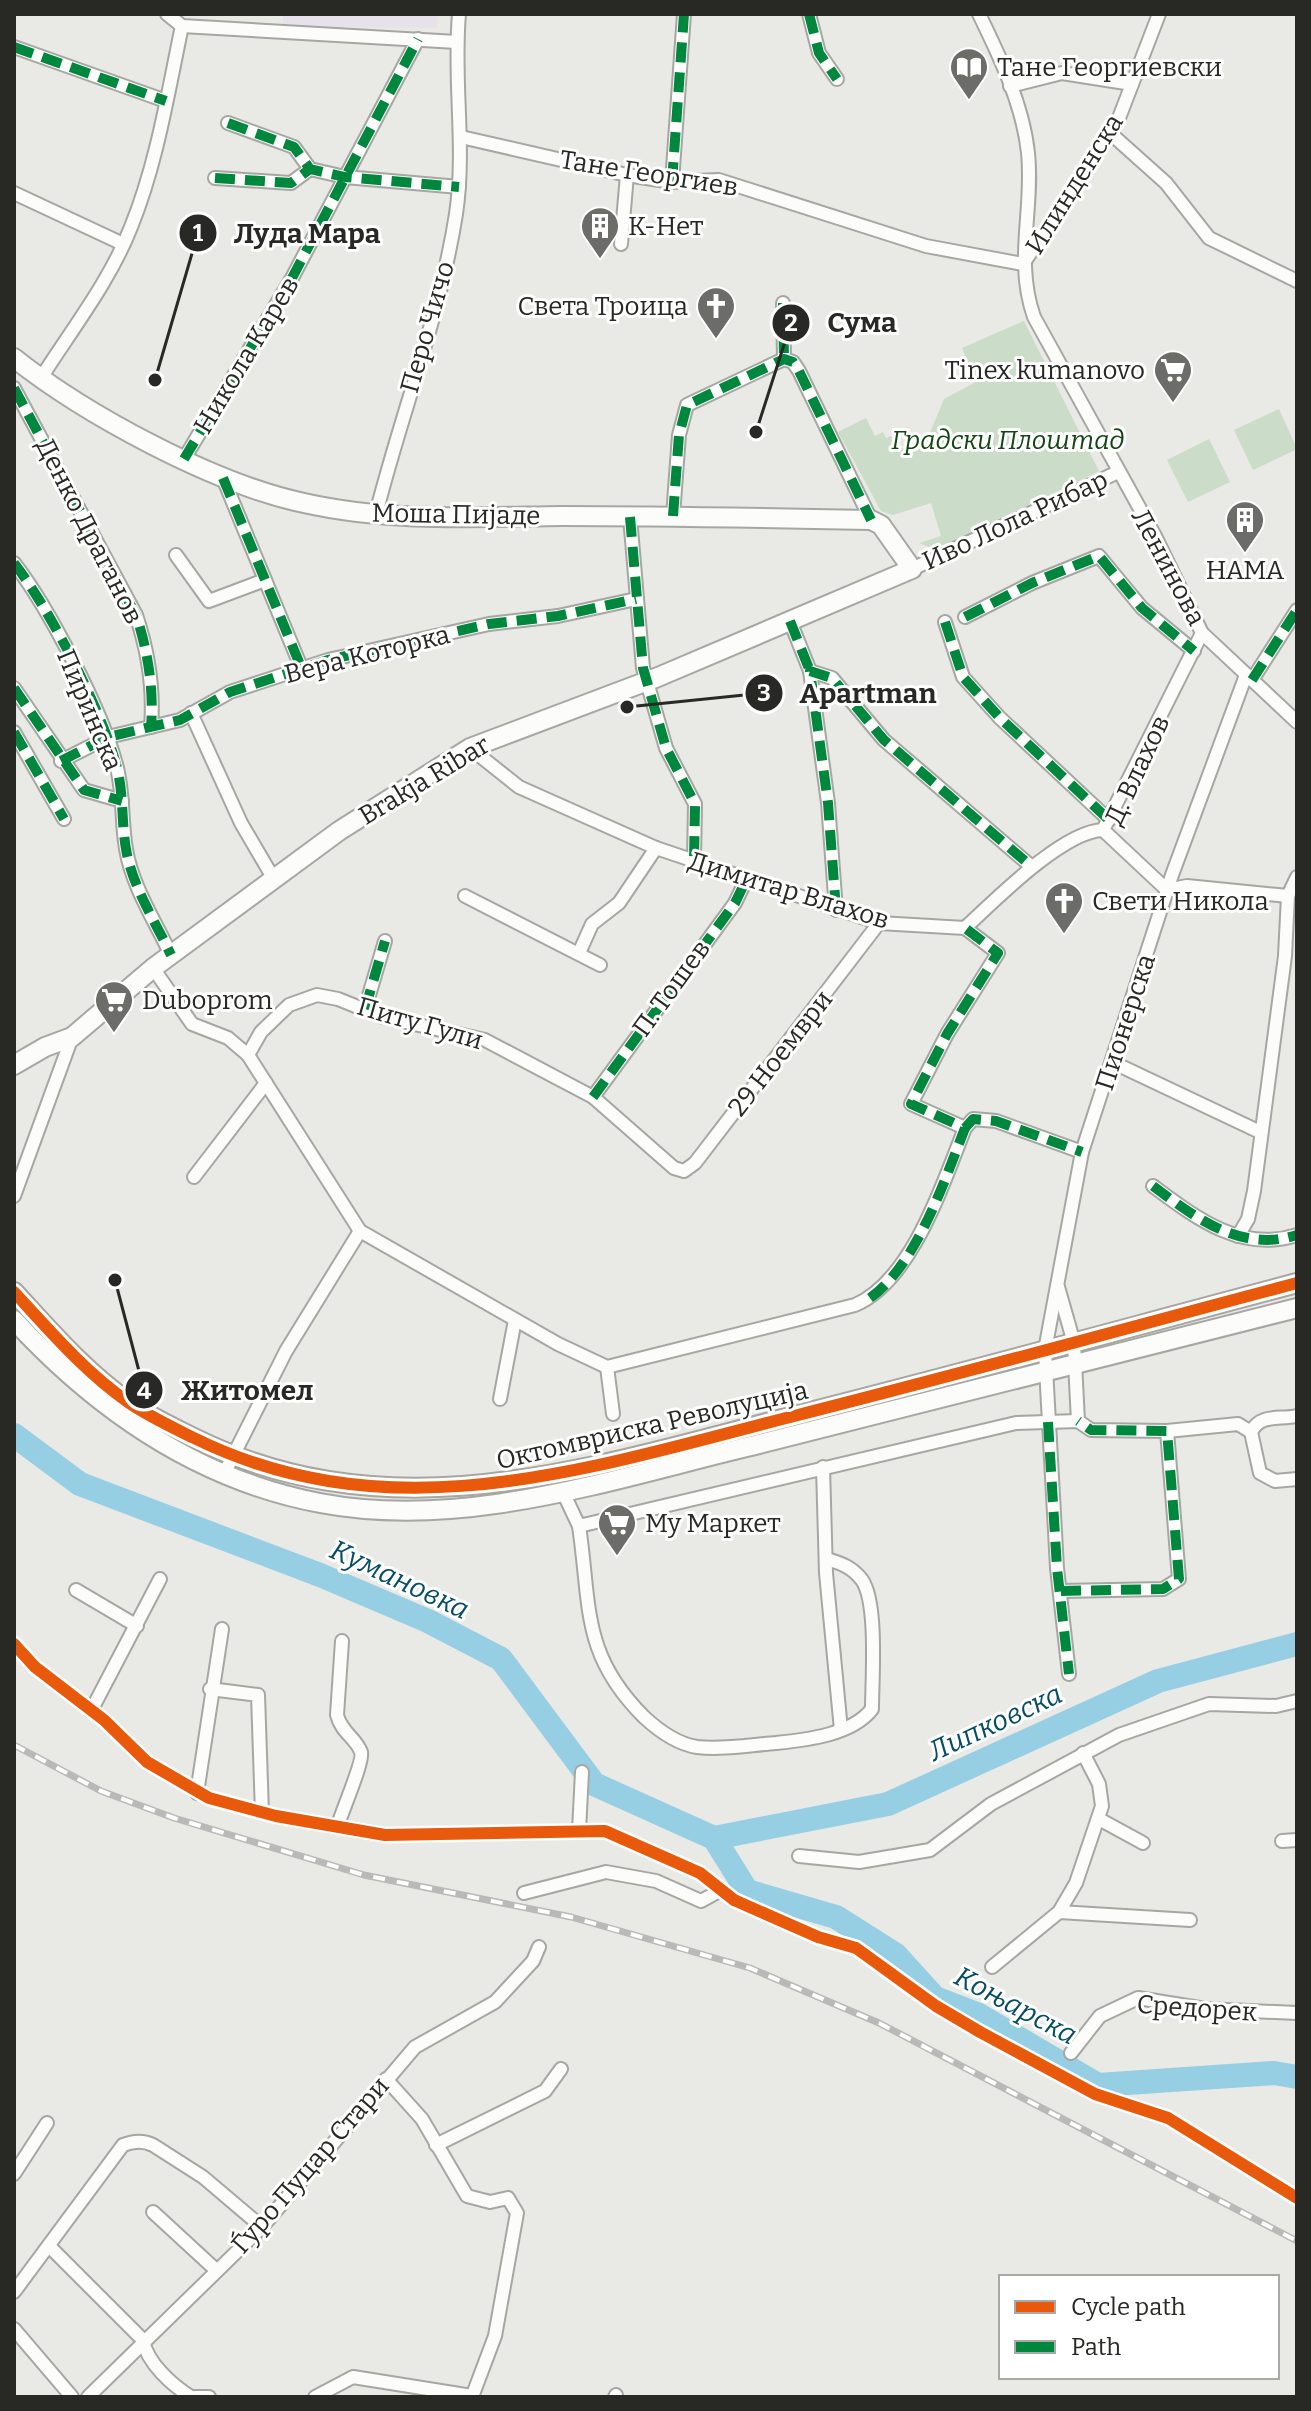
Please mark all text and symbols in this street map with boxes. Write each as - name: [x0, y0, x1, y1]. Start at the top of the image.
- library icon: Тане Георгиевски: [948, 46, 990, 101]
- place label: Тане Георгиевски: [997, 52, 1222, 83]
- street label: Илинденска: [1019, 108, 1130, 260]
- street label: Тане Георгиев: [558, 144, 740, 203]
- building icon: К-Нет: [579, 205, 621, 260]
- callout: Луда Мара: [178, 207, 396, 259]
- place label: К-Нет: [628, 211, 703, 242]
- text: Луда Мара: [234, 217, 381, 250]
- text: 1: [193, 219, 204, 247]
- street label: Перо Чичо: [394, 258, 461, 396]
- street label: Никола Карев: [187, 271, 305, 439]
- church icon: Света Троица: [695, 285, 737, 340]
- place label: Света Троица: [518, 291, 688, 322]
- callout: Сума: [771, 297, 912, 349]
- text: Сума: [827, 306, 897, 339]
- text: 2: [784, 309, 798, 337]
- supermarket icon: Tinex kumanovo: [1152, 349, 1194, 404]
- place label: Tinex kumanovo: [945, 355, 1145, 386]
- park label: Градски Плоштад: [891, 425, 1125, 456]
- street label: Денко Драганов: [29, 433, 150, 629]
- street label: Иво Лола Рибар: [918, 464, 1113, 577]
- street label: Моша Пијаде: [371, 498, 541, 531]
- building icon: НАМА: [1224, 499, 1266, 554]
- street label: Ленинова: [1125, 504, 1212, 631]
- place label: НАМА: [1206, 555, 1285, 586]
- street label: Вера Которка: [281, 619, 453, 690]
- street label: Пиринска: [50, 645, 129, 776]
- callout: Apartman: [744, 667, 953, 719]
- text: Apartman: [799, 677, 937, 710]
- text: 3: [757, 679, 771, 707]
- street label: Д. Влахов: [1099, 710, 1176, 830]
- street label: Brakja Ribar: [353, 729, 496, 832]
- street label: Димитар Влахов: [685, 845, 893, 936]
- church icon: Свети Никола: [1043, 880, 1085, 935]
- place label: Свети Никола: [1092, 886, 1269, 917]
- street label: П. Тошев: [626, 934, 717, 1043]
- street label: Пионерска: [1089, 950, 1162, 1094]
- supermarket icon: Duboprom: [93, 979, 135, 1034]
- street label: 29 Ноември: [722, 984, 839, 1122]
- place label: Duboprom: [142, 985, 273, 1016]
- street label: Питу Гули: [353, 991, 486, 1056]
- callout: Житомел: [124, 1364, 329, 1416]
- text: Житомел: [181, 1374, 313, 1407]
- street label: Октомвриска Револуција: [493, 1375, 811, 1476]
- text: 4: [137, 1377, 152, 1405]
- supermarket icon: Му Маркет: [596, 1502, 638, 1557]
- place label: Му Маркет: [645, 1508, 781, 1539]
- water label: Кумановка: [325, 1533, 474, 1626]
- water label: Липковска: [922, 1677, 1067, 1768]
- water label: Коњарска: [949, 1959, 1083, 2051]
- street label: Средорек: [1136, 1989, 1259, 2028]
- street label: Ѓуро Пуцар Стари: [225, 2071, 396, 2260]
- legend: [999, 2275, 1279, 2379]
- text: Cycle path: [1071, 2293, 1186, 2321]
- text: Path: [1071, 2333, 1121, 2361]

